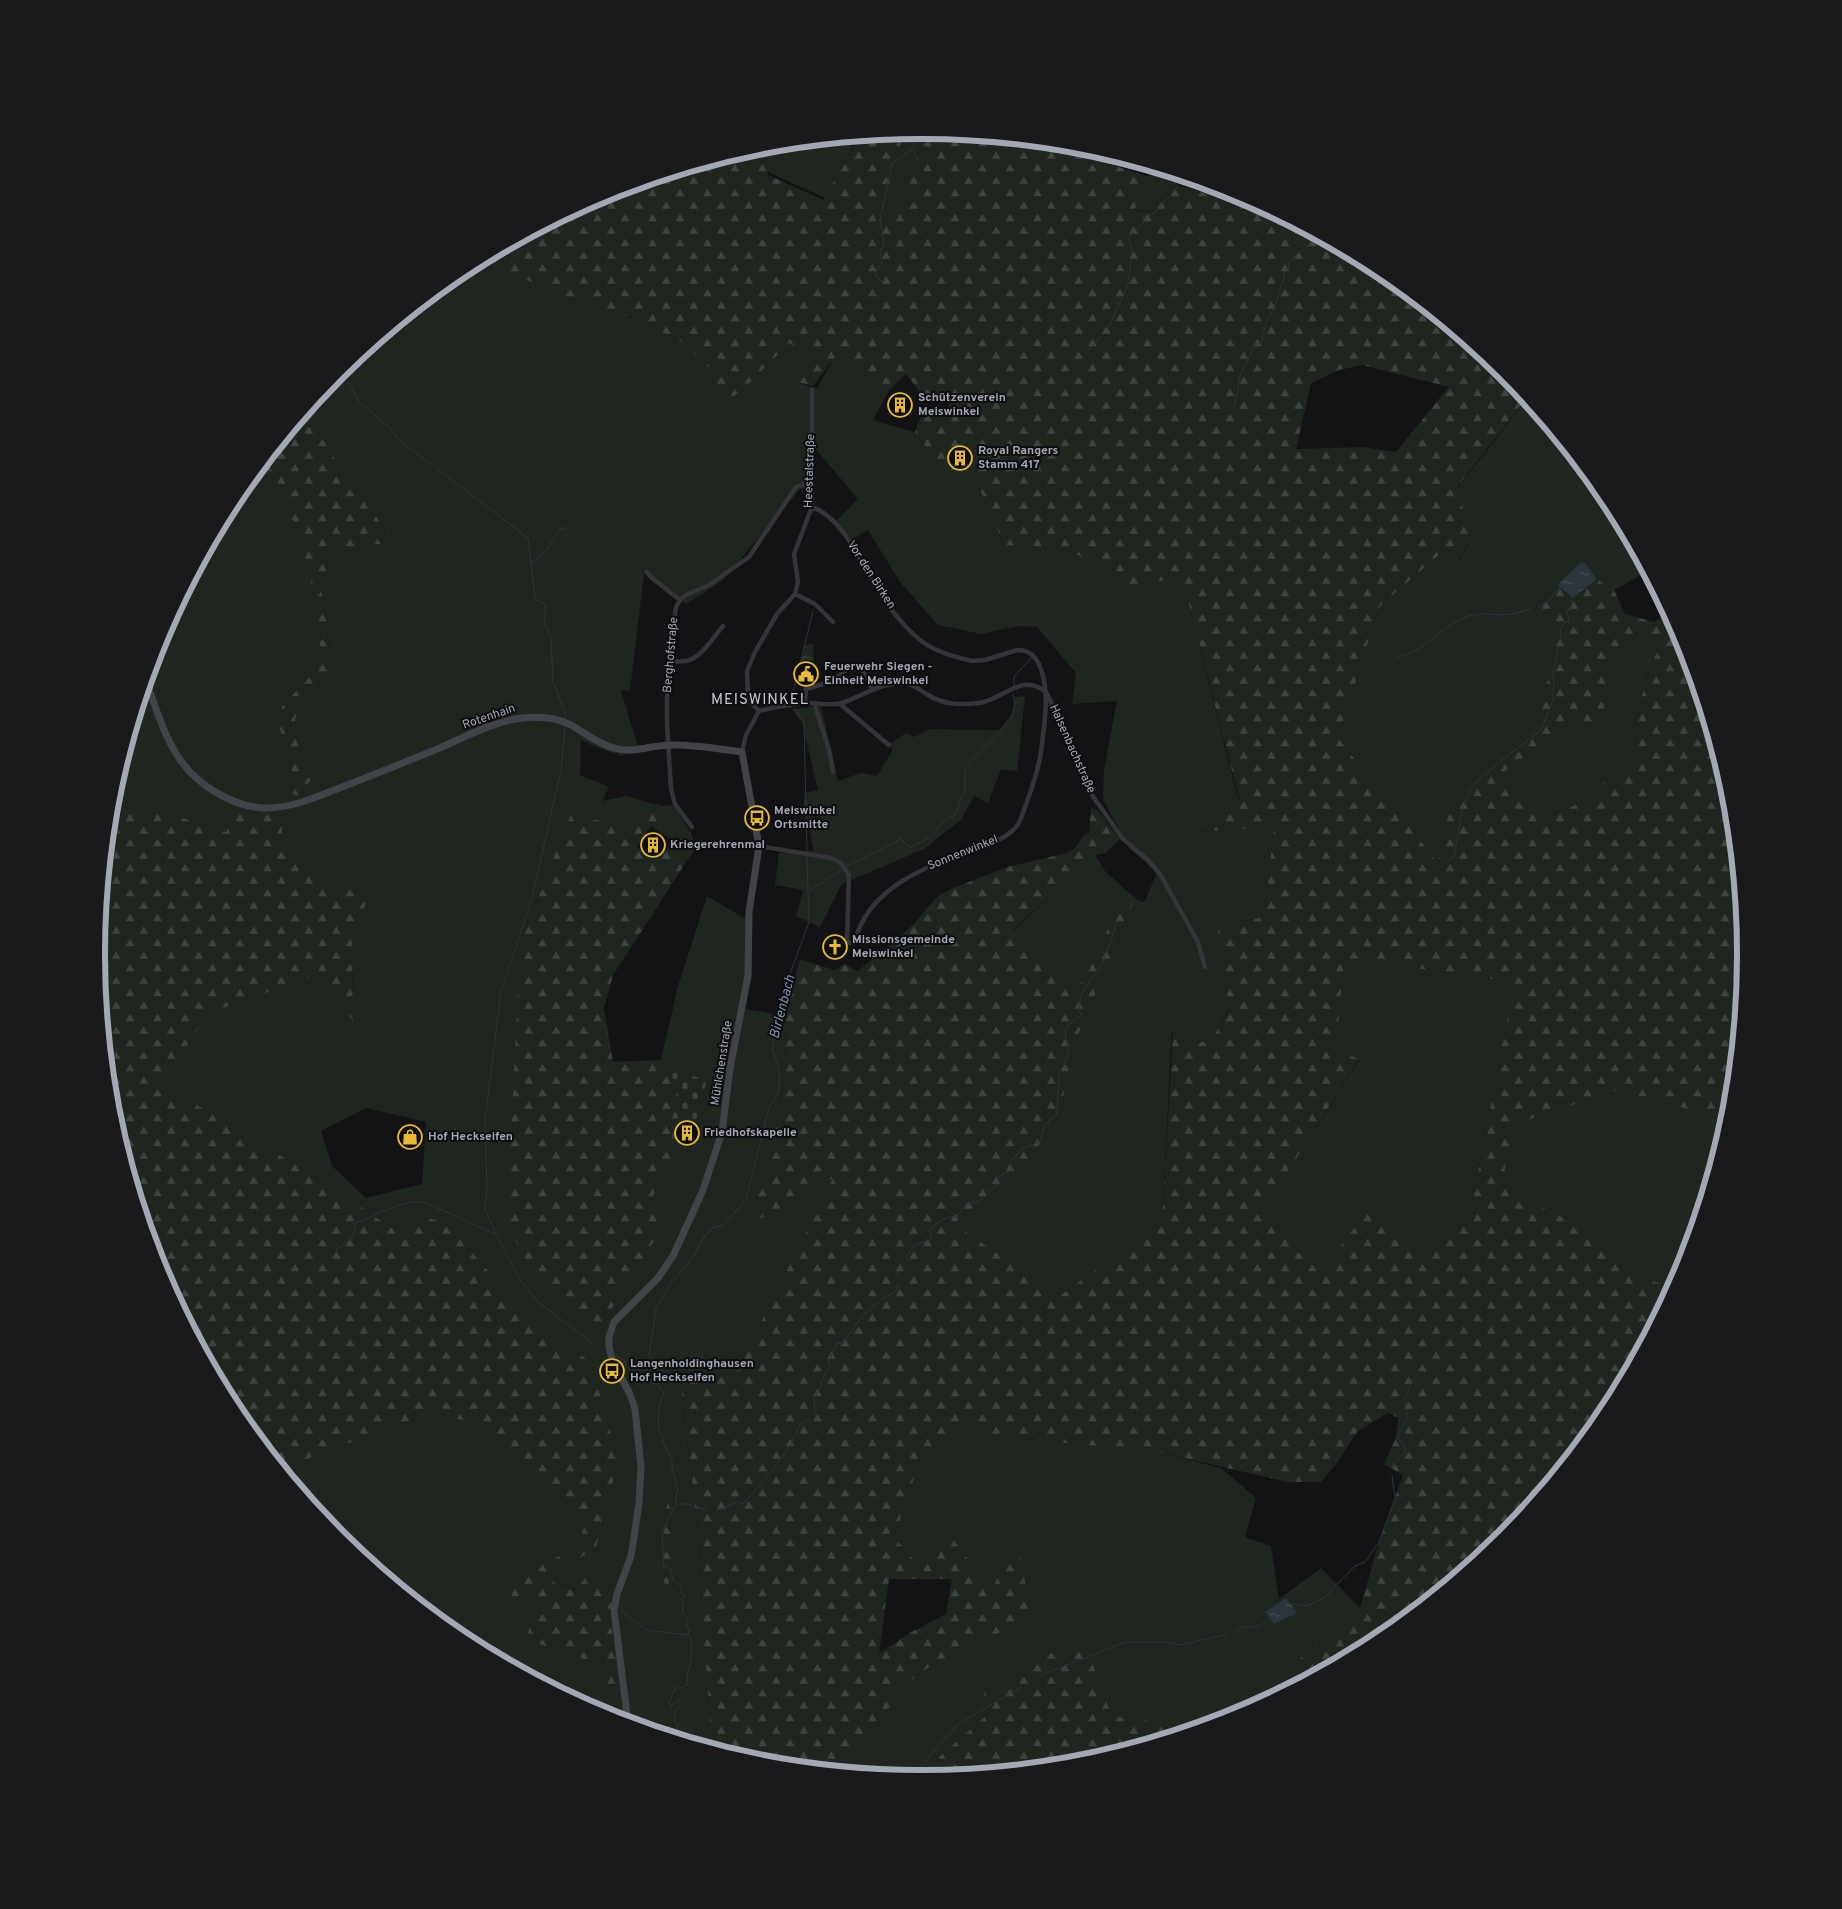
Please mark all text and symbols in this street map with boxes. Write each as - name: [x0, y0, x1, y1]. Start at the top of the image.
- place label: Schützenverein Meiswinkel: [918, 390, 1006, 420]
- building icon: Schützenverein Meiswinkel: [887, 392, 913, 418]
- street label: Heestalstraße: [801, 434, 819, 508]
- place label: Royal Rangers Stamm 417: [978, 443, 1059, 473]
- building icon: Royal Rangers Stamm 417: [947, 445, 973, 471]
- street label: Vor den Birken: [843, 538, 899, 612]
- street label: Berghofstraße: [660, 616, 682, 694]
- place label: Feuerwehr Siegen - Einheit Meiswinkel: [824, 659, 932, 689]
- public building icon: Feuerwehr Siegen - Einheit Meiswinkel: [793, 661, 819, 687]
- district label: MEISWINKEL: [711, 691, 809, 710]
- street label: Rotenhain: [460, 700, 518, 734]
- street label: Halsenbachstraße: [1045, 702, 1099, 796]
- place label: Meiswinkel Ortsmitte: [774, 803, 836, 833]
- bus stop icon: Meiswinkel Ortsmitte: [744, 805, 770, 831]
- building icon: Kriegerehrenmal: [640, 832, 666, 858]
- street label: Sonnenwinkel: [925, 832, 1001, 874]
- place label: Kriegerehrenmal: [670, 837, 765, 853]
- place label: Missionsgemeinde Meiswinkel: [852, 932, 955, 962]
- church icon: Missionsgemeinde Meiswinkel: [822, 934, 848, 960]
- water label: Birlenbach: [766, 973, 800, 1041]
- street label: Mühlchenstraße: [707, 1019, 737, 1107]
- building icon: Friedhofskapelle: [674, 1120, 700, 1146]
- shop icon: Hof Heckseifen: [397, 1124, 423, 1150]
- place label: Friedhofskapelle: [704, 1125, 797, 1141]
- place label: Hof Heckseifen: [428, 1129, 513, 1145]
- place label: Langenholdinghausen Hof Heckseifen: [630, 1356, 754, 1386]
- bus stop icon: Langenholdinghausen Hof Heckseifen: [599, 1358, 625, 1384]

